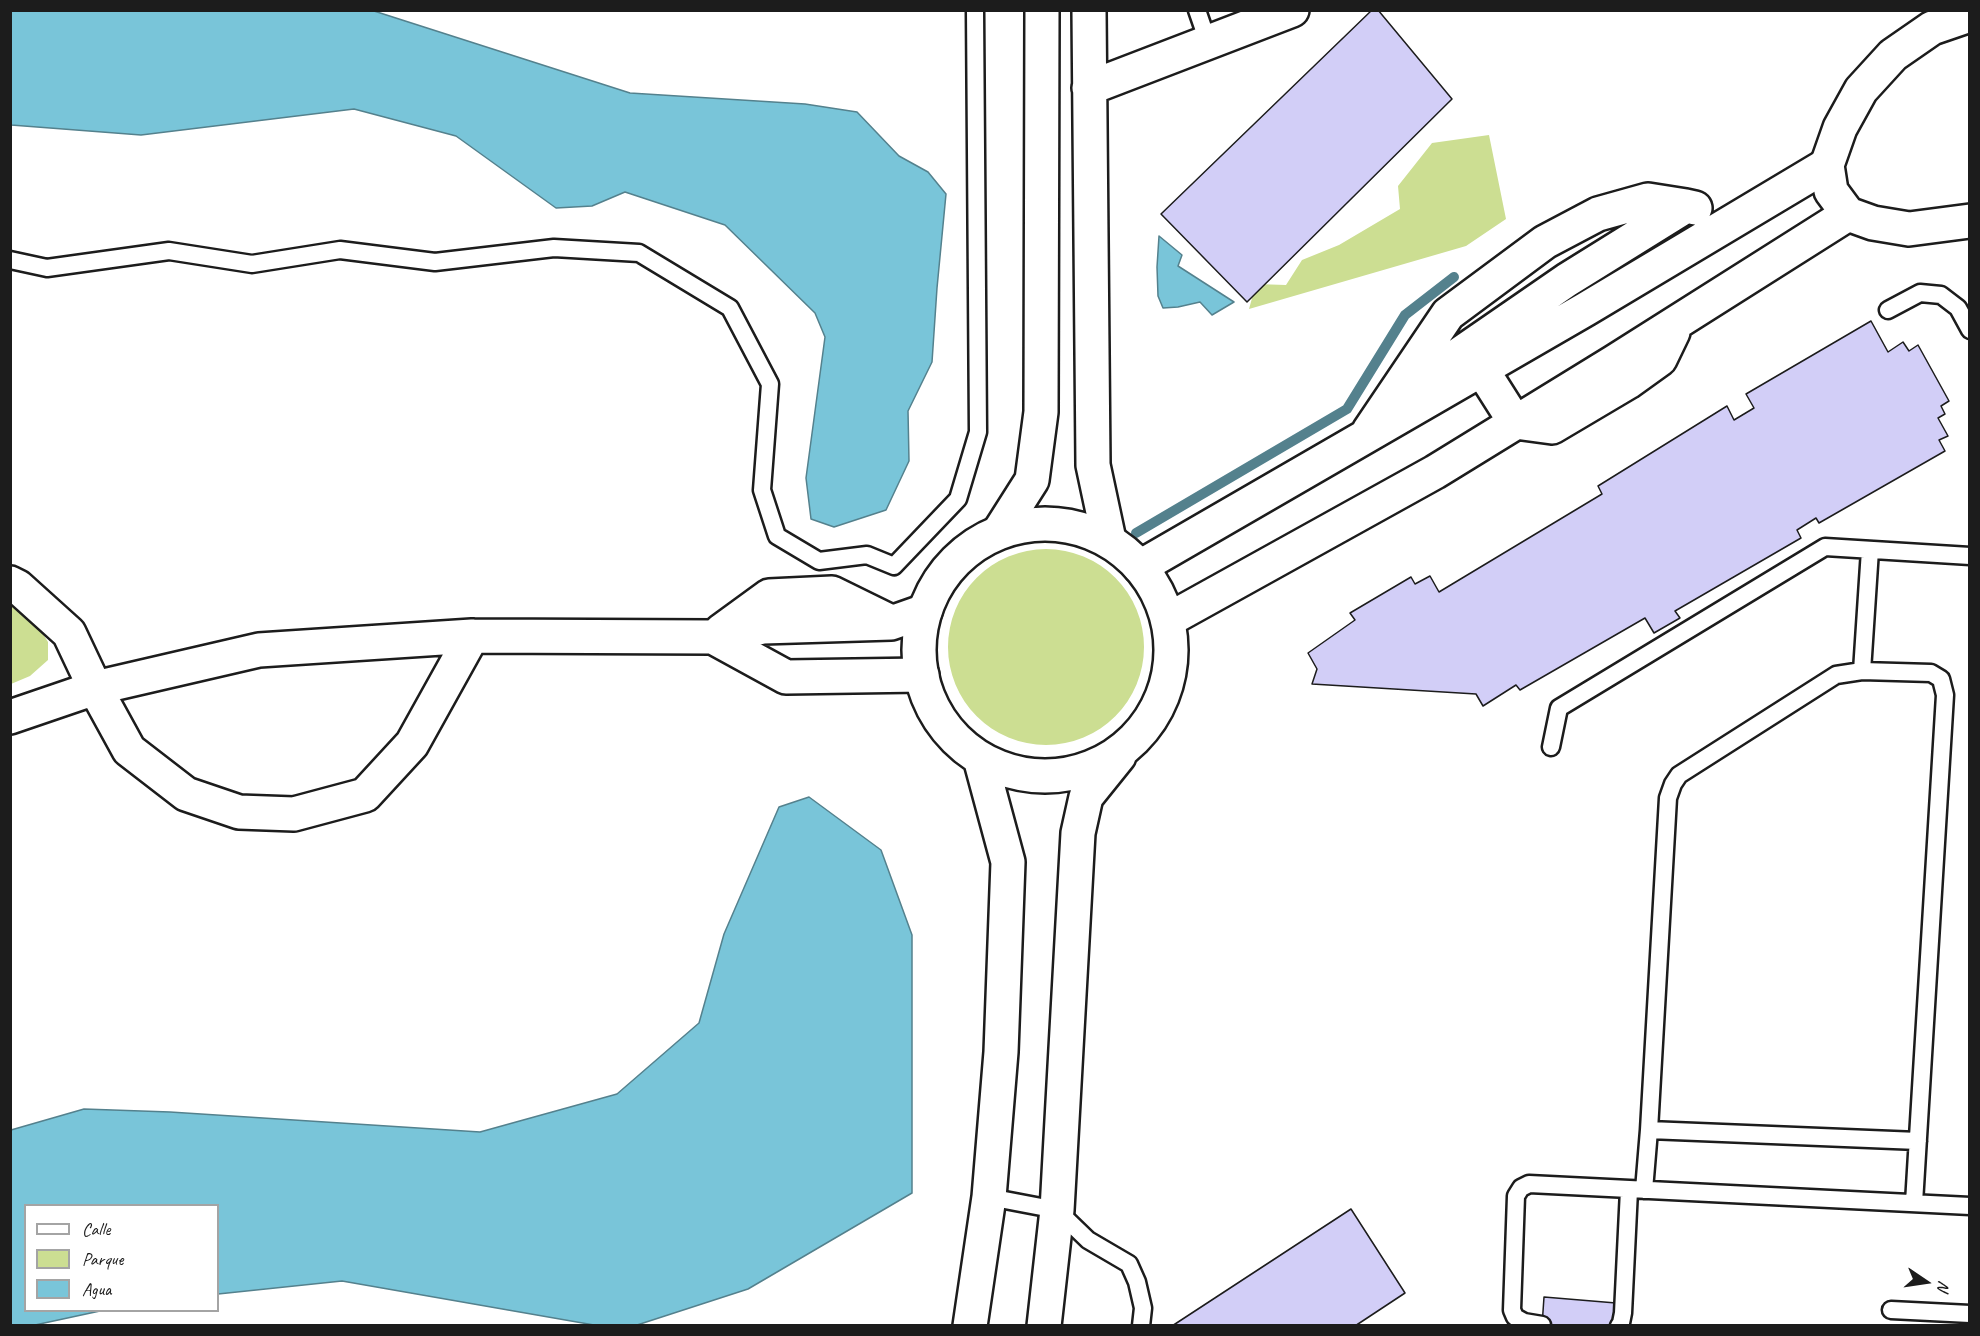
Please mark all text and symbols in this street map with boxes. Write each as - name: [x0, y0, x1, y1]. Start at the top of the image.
- legend: [24, 1204, 219, 1312]
- text: Calle: [82, 1218, 110, 1240]
- text: Parque: [82, 1248, 123, 1270]
- north arrow: [1896, 1252, 1956, 1312]
- text: Agua: [82, 1278, 111, 1300]
- text: N: [1933, 1279, 1954, 1293]

